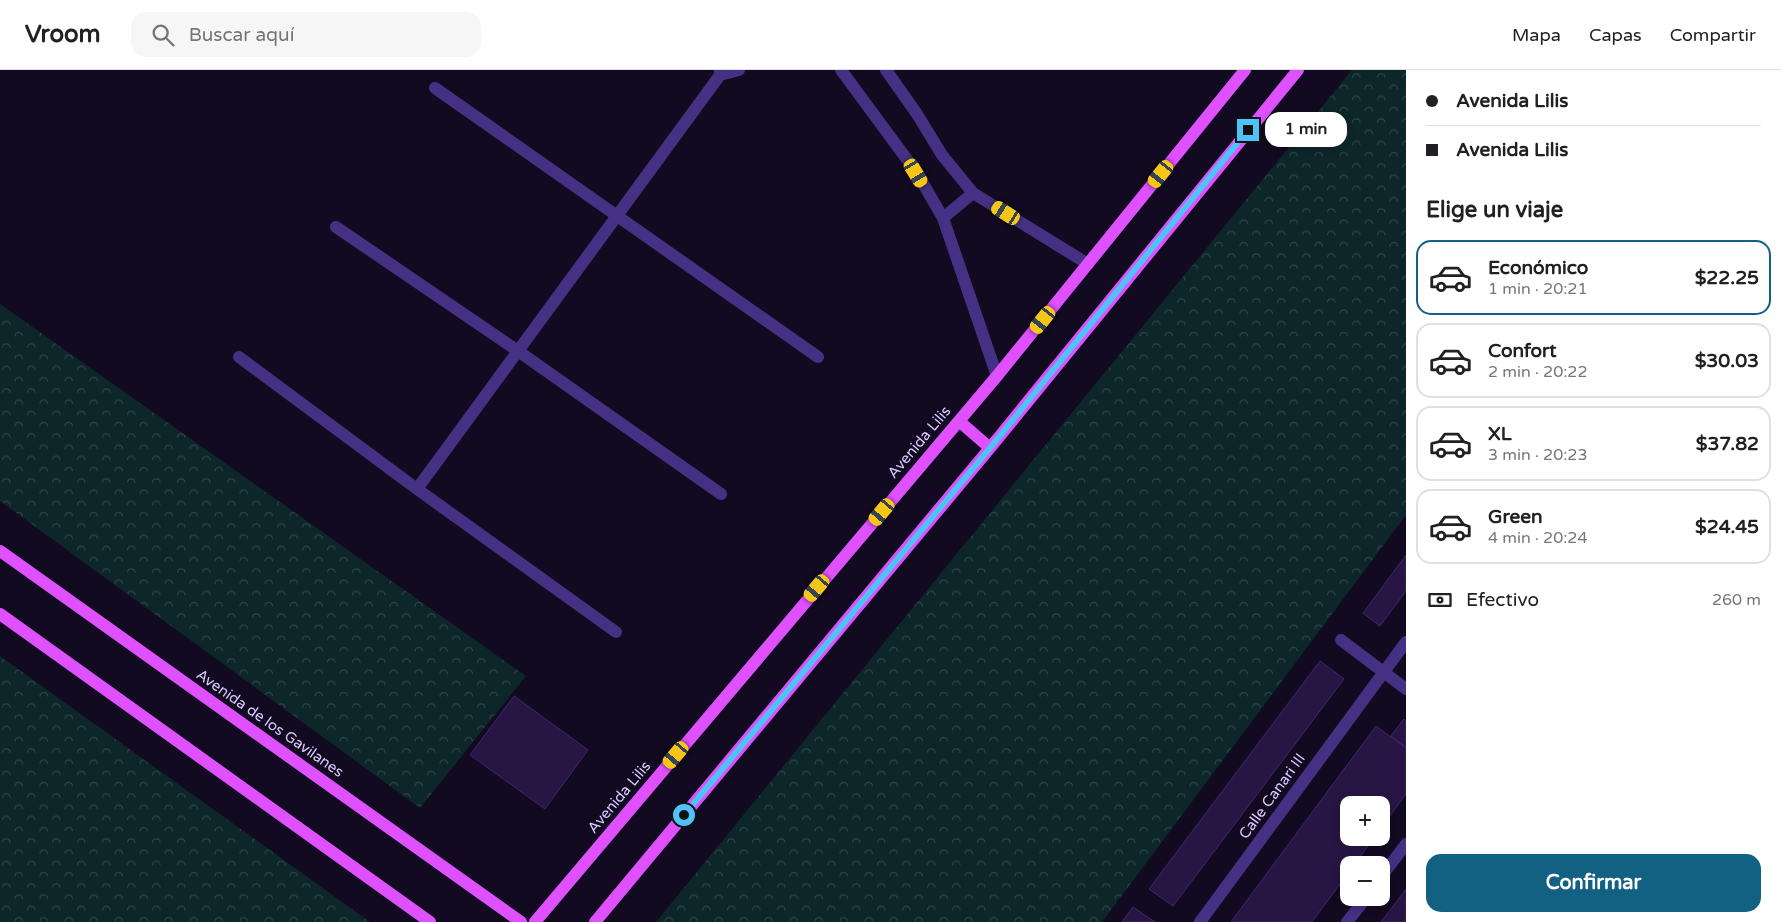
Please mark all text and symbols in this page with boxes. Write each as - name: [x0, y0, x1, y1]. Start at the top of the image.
- search box: [131, 12, 481, 57]
- text: Vroom: [25, 20, 101, 49]
- icon: search: [149, 21, 177, 49]
- text: Buscar aquí: [189, 24, 294, 46]
- text: Mapa: [1512, 24, 1561, 46]
- text: Capas: [1589, 24, 1642, 46]
- text: Compartir: [1670, 24, 1756, 46]
- text: Avenida Lilis: [1456, 90, 1568, 112]
- callout: 1 min: [1266, 112, 1348, 148]
- route end: [1237, 119, 1259, 141]
- text: 1 min: [1285, 119, 1327, 139]
- text: Avenida Lilis: [1456, 139, 1568, 161]
- car: [901, 156, 930, 190]
- car: [1145, 158, 1176, 190]
- text: Elige un viaje: [1426, 197, 1563, 223]
- car: [989, 199, 1022, 227]
- icon: car: [1428, 255, 1473, 300]
- text: Económico: [1488, 257, 1588, 279]
- text: $22.25: [1695, 267, 1759, 289]
- text: 1 min · 20:21: [1488, 279, 1587, 299]
- car: [1027, 304, 1058, 336]
- icon: car: [1428, 338, 1473, 383]
- text: Confort: [1488, 340, 1557, 362]
- text: $30.03: [1695, 350, 1759, 372]
- text: 2 min · 20:22: [1488, 362, 1587, 382]
- street label: Avenida Lilis: [884, 402, 954, 482]
- icon: car: [1428, 421, 1473, 466]
- text: XL: [1488, 423, 1512, 445]
- text: $37.82: [1696, 433, 1759, 455]
- text: 3 min · 20:23: [1488, 445, 1587, 465]
- car: [866, 496, 897, 528]
- icon: car: [1428, 504, 1473, 549]
- text: Green: [1488, 506, 1542, 528]
- text: $24.45: [1695, 516, 1759, 538]
- text: 4 min · 20:24: [1488, 528, 1587, 548]
- car: [801, 572, 832, 604]
- icon: cash: [1426, 586, 1454, 614]
- text: Efectivo: [1466, 589, 1539, 611]
- text: 260 m: [1712, 590, 1761, 610]
- street label: Avenida de los Gavilanes: [193, 665, 347, 781]
- car: [660, 739, 691, 771]
- street label: Calle Canari III: [1235, 750, 1309, 842]
- street label: Avenida Lilis: [584, 757, 654, 837]
- map controls: [1340, 796, 1390, 906]
- button: +: [1340, 796, 1390, 846]
- route start: [673, 804, 695, 826]
- button: Confirmar: [1426, 854, 1761, 912]
- button: −: [1340, 856, 1390, 906]

